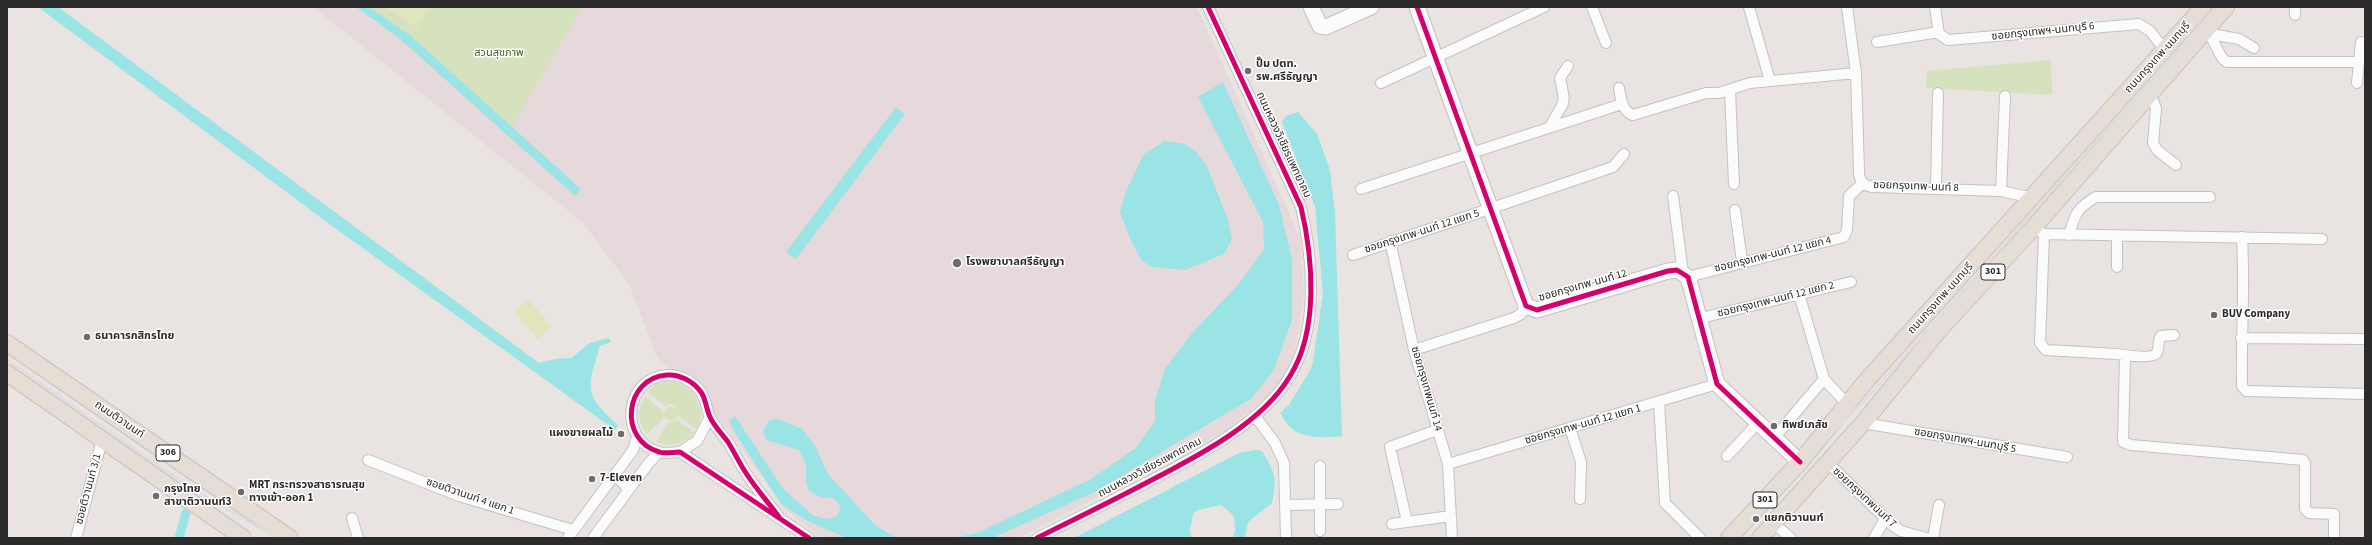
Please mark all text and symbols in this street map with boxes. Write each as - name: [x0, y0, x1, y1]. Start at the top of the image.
- street label: ซอยกรุงเทพฯ-นนทบุรี 6: [1991, 20, 2095, 44]
- street label: ถนนกรุงเทพ-นนทบุรี: [2123, 20, 2193, 96]
- park label: สวนสุขภาพ: [474, 47, 524, 61]
- place label: ปั๊ม ปตท. รพ.ศรีธัญญา: [1256, 58, 1317, 84]
- marker: ปั๊ม ปตท. รพ.ศรีธัญญา: [1243, 66, 1253, 76]
- street label: ถนนหลวงวิเชียรแพทยาคม: [1253, 90, 1313, 200]
- street label: ซอยกรุงเทพ-นนท์ 8: [1873, 179, 1959, 195]
- street label: ซอยกรุงเทพ-นนท์ 12 แยก 5: [1363, 207, 1481, 257]
- street label: ซอยกรุงเทพ-นนท์ 12 แยก 4: [1713, 234, 1833, 276]
- place label: โรงพยาบาลศรีธัญญา: [966, 256, 1064, 270]
- marker: โรงพยาบาลศรีธัญญา: [951, 257, 963, 269]
- street label: ถนนกรุงเทพ-นนทบุรี: [1906, 261, 1976, 337]
- road number: 301: [1981, 264, 2005, 280]
- street label: ซอยกรุงเทพ-นนท์ 12: [1537, 267, 1629, 305]
- street label: ซอยกรุงเทพ-นนท์ 12 แยก 2: [1716, 279, 1836, 321]
- place label: BUV Company: [2222, 308, 2290, 322]
- marker: BUV Company: [2209, 310, 2219, 320]
- place label: ธนาคารกสิกรไทย: [95, 330, 174, 344]
- marker: ธนาคารกสิกรไทย: [82, 332, 92, 342]
- street label: ซอยกรุงเทพนนท์ 14: [1408, 345, 1444, 433]
- street label: ถนนติวานนท์: [92, 399, 146, 441]
- street label: ซอยกรุงเทพ-นนท์ 12 แยก 1: [1523, 402, 1643, 448]
- place label: ทิพย์เภสัช: [1782, 419, 1828, 433]
- marker: ทิพย์เภสัช: [1769, 421, 1779, 431]
- street label: ซอยกรุงเทพฯ-นนทบุรี 5: [1913, 426, 2017, 456]
- place label: แผงขายผลไม้: [549, 427, 613, 441]
- marker: แผงขายผลไม้: [616, 429, 626, 439]
- street label: ถนนหลวงวิเชียรแพทยาคม: [1096, 435, 1204, 501]
- road number: 306: [156, 445, 180, 461]
- street label: ซอยติวานนท์ 3/1: [73, 452, 105, 526]
- street label: ซอยกรุงเทพนนท์ 7: [1829, 465, 1899, 531]
- place label: 7-Eleven: [600, 472, 642, 486]
- marker: 7-Eleven: [587, 474, 597, 484]
- street label: ซอยติวานนท์ 4 แยก 1: [424, 476, 516, 518]
- place label: MRT กระทรวงสาธารณสุข ทางเข้า-ออก 1: [249, 479, 365, 505]
- place label: กรุงไทย สาขาติวานนท์3: [164, 483, 231, 509]
- marker: MRT กระทรวงสาธารณสุข ทางเข้า-ออก 1: [236, 487, 246, 497]
- marker: กรุงไทย สาขาติวานนท์3: [151, 491, 161, 501]
- road number: 301: [1753, 492, 1777, 508]
- place label: แยกติวานนท์: [1764, 512, 1823, 526]
- marker: แยกติวานนท์: [1751, 514, 1761, 524]

